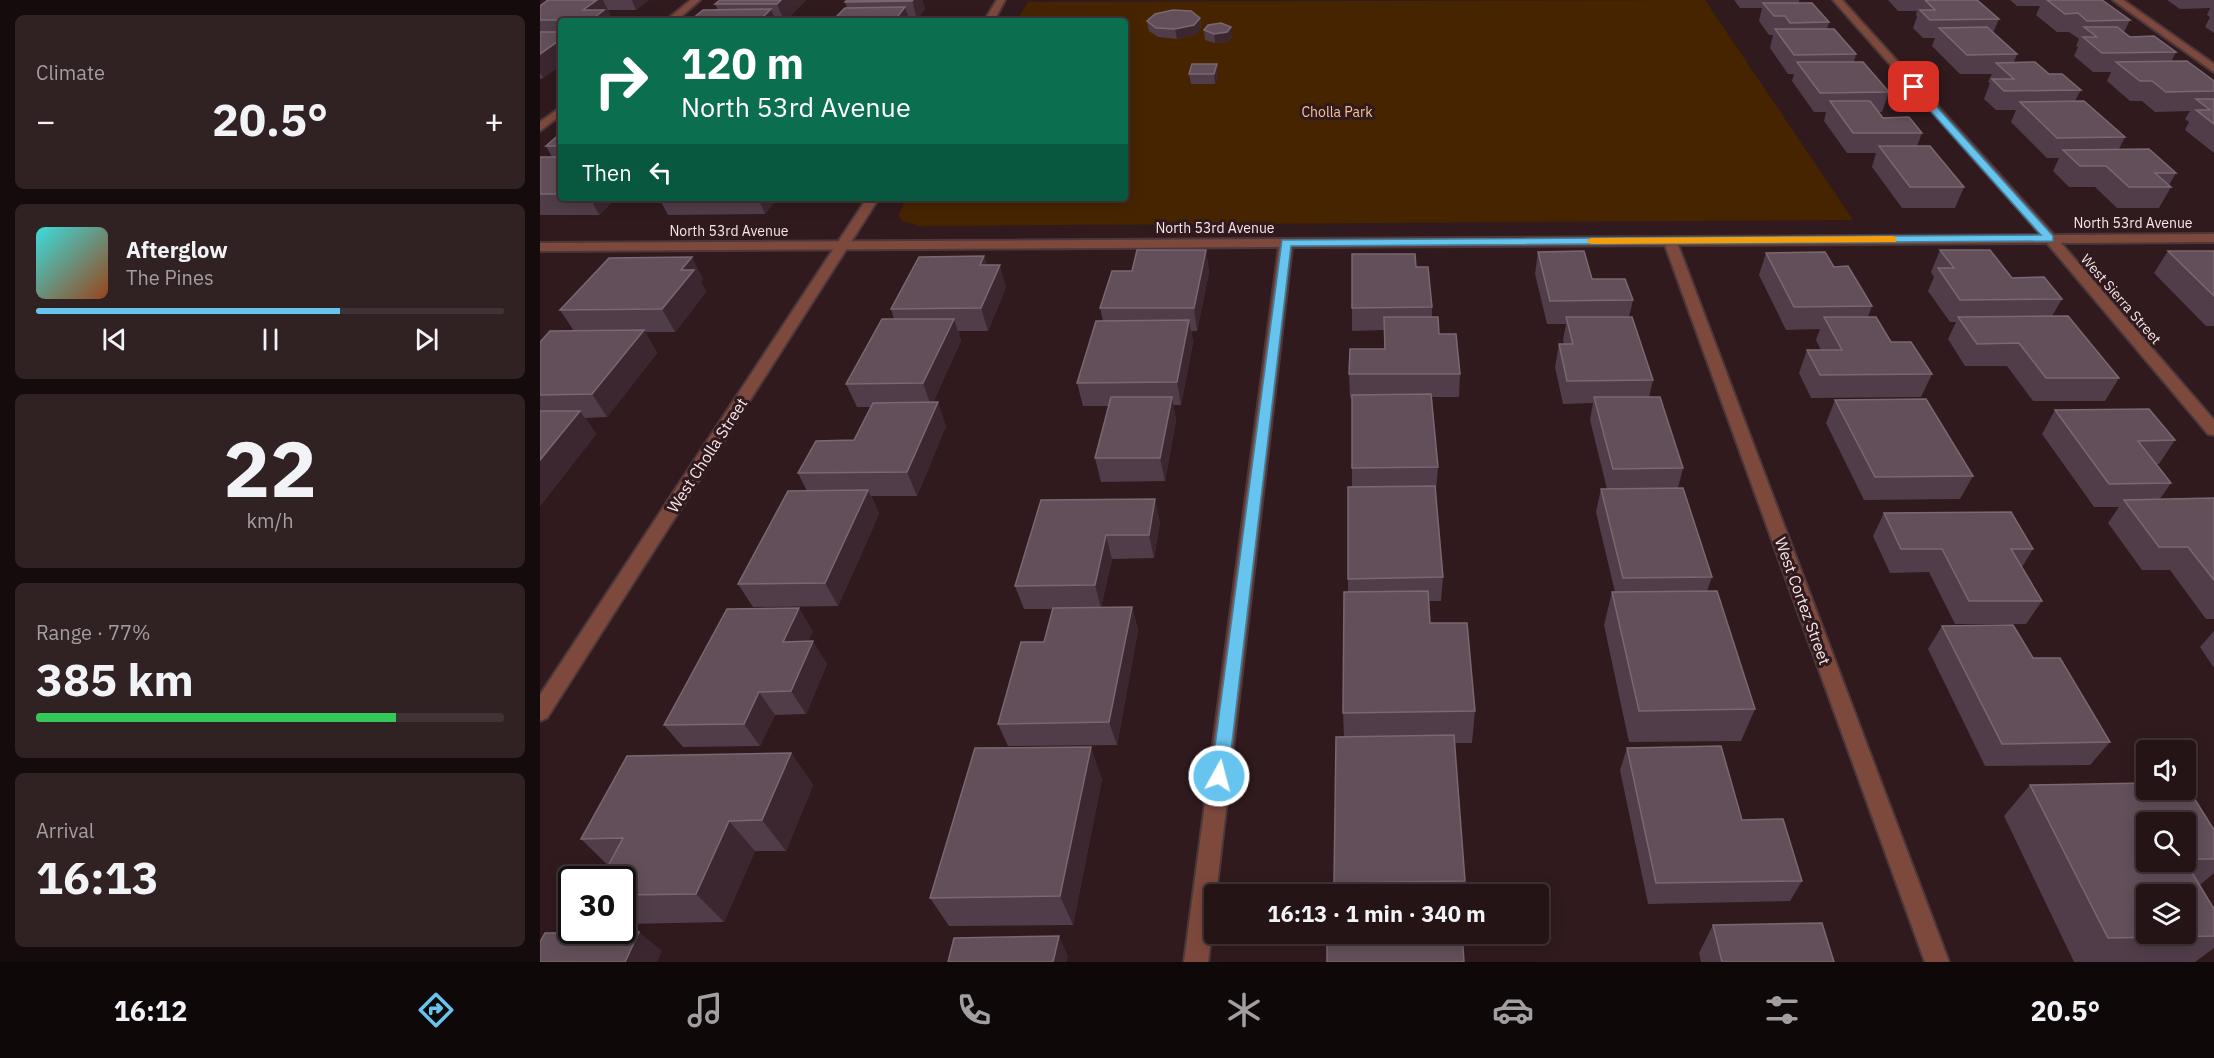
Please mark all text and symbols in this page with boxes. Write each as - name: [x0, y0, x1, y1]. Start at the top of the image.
- text: 120 m: [681, 36, 804, 91]
- icon: right: [582, 42, 660, 120]
- text: Climate: [36, 59, 105, 86]
- pin: [1888, 61, 1939, 112]
- icon: arrive: [1897, 70, 1930, 103]
- text: North 53rd Avenue: [681, 89, 911, 124]
- text: 20.5°: [212, 90, 328, 148]
- text: −: [36, 99, 56, 142]
- text: +: [484, 99, 504, 142]
- park label: Cholla Park: [1301, 103, 1373, 121]
- icon: left: [644, 156, 677, 189]
- text: Then: [582, 158, 632, 187]
- street label: North 53rd Avenue: [2073, 214, 2193, 232]
- street label: North 53rd Avenue: [1155, 219, 1275, 237]
- street label: North 53rd Avenue: [669, 222, 789, 240]
- text: Afterglow: [126, 235, 228, 264]
- street label: West Sierra Street: [2077, 250, 2165, 348]
- text: The Pines: [126, 264, 214, 291]
- icon: previous: [98, 323, 131, 356]
- icon: pause: [254, 323, 287, 356]
- icon: next: [410, 323, 443, 356]
- street label: West Cholla Street: [662, 394, 752, 516]
- text: 22: [223, 417, 317, 518]
- text: km/h: [246, 507, 294, 534]
- street label: West Cortez Street: [1771, 535, 1835, 667]
- text: Range · 77%: [36, 619, 151, 646]
- text: 385 km: [36, 650, 194, 708]
- map controls: [2136, 740, 2196, 944]
- button: sound: [2136, 740, 2196, 800]
- position arrow: [1187, 744, 1251, 808]
- button: search: [2136, 812, 2196, 872]
- text: Arrival: [36, 817, 94, 844]
- text: 16:13: [36, 848, 159, 906]
- speed limit sign: 30: [558, 866, 636, 944]
- button: layers: [2136, 884, 2196, 944]
- text: 16:13 · 1 min · 340 m: [1267, 899, 1486, 928]
- icon: directions: [415, 989, 457, 1031]
- icon: music: [684, 989, 726, 1031]
- icon: phone: [953, 989, 995, 1031]
- icon: climate: [1223, 989, 1265, 1031]
- icon: car: [1492, 989, 1534, 1031]
- icon: filters: [1761, 989, 1803, 1031]
- text: 16:12: [114, 993, 187, 1028]
- text: 20.5°: [2031, 993, 2100, 1028]

